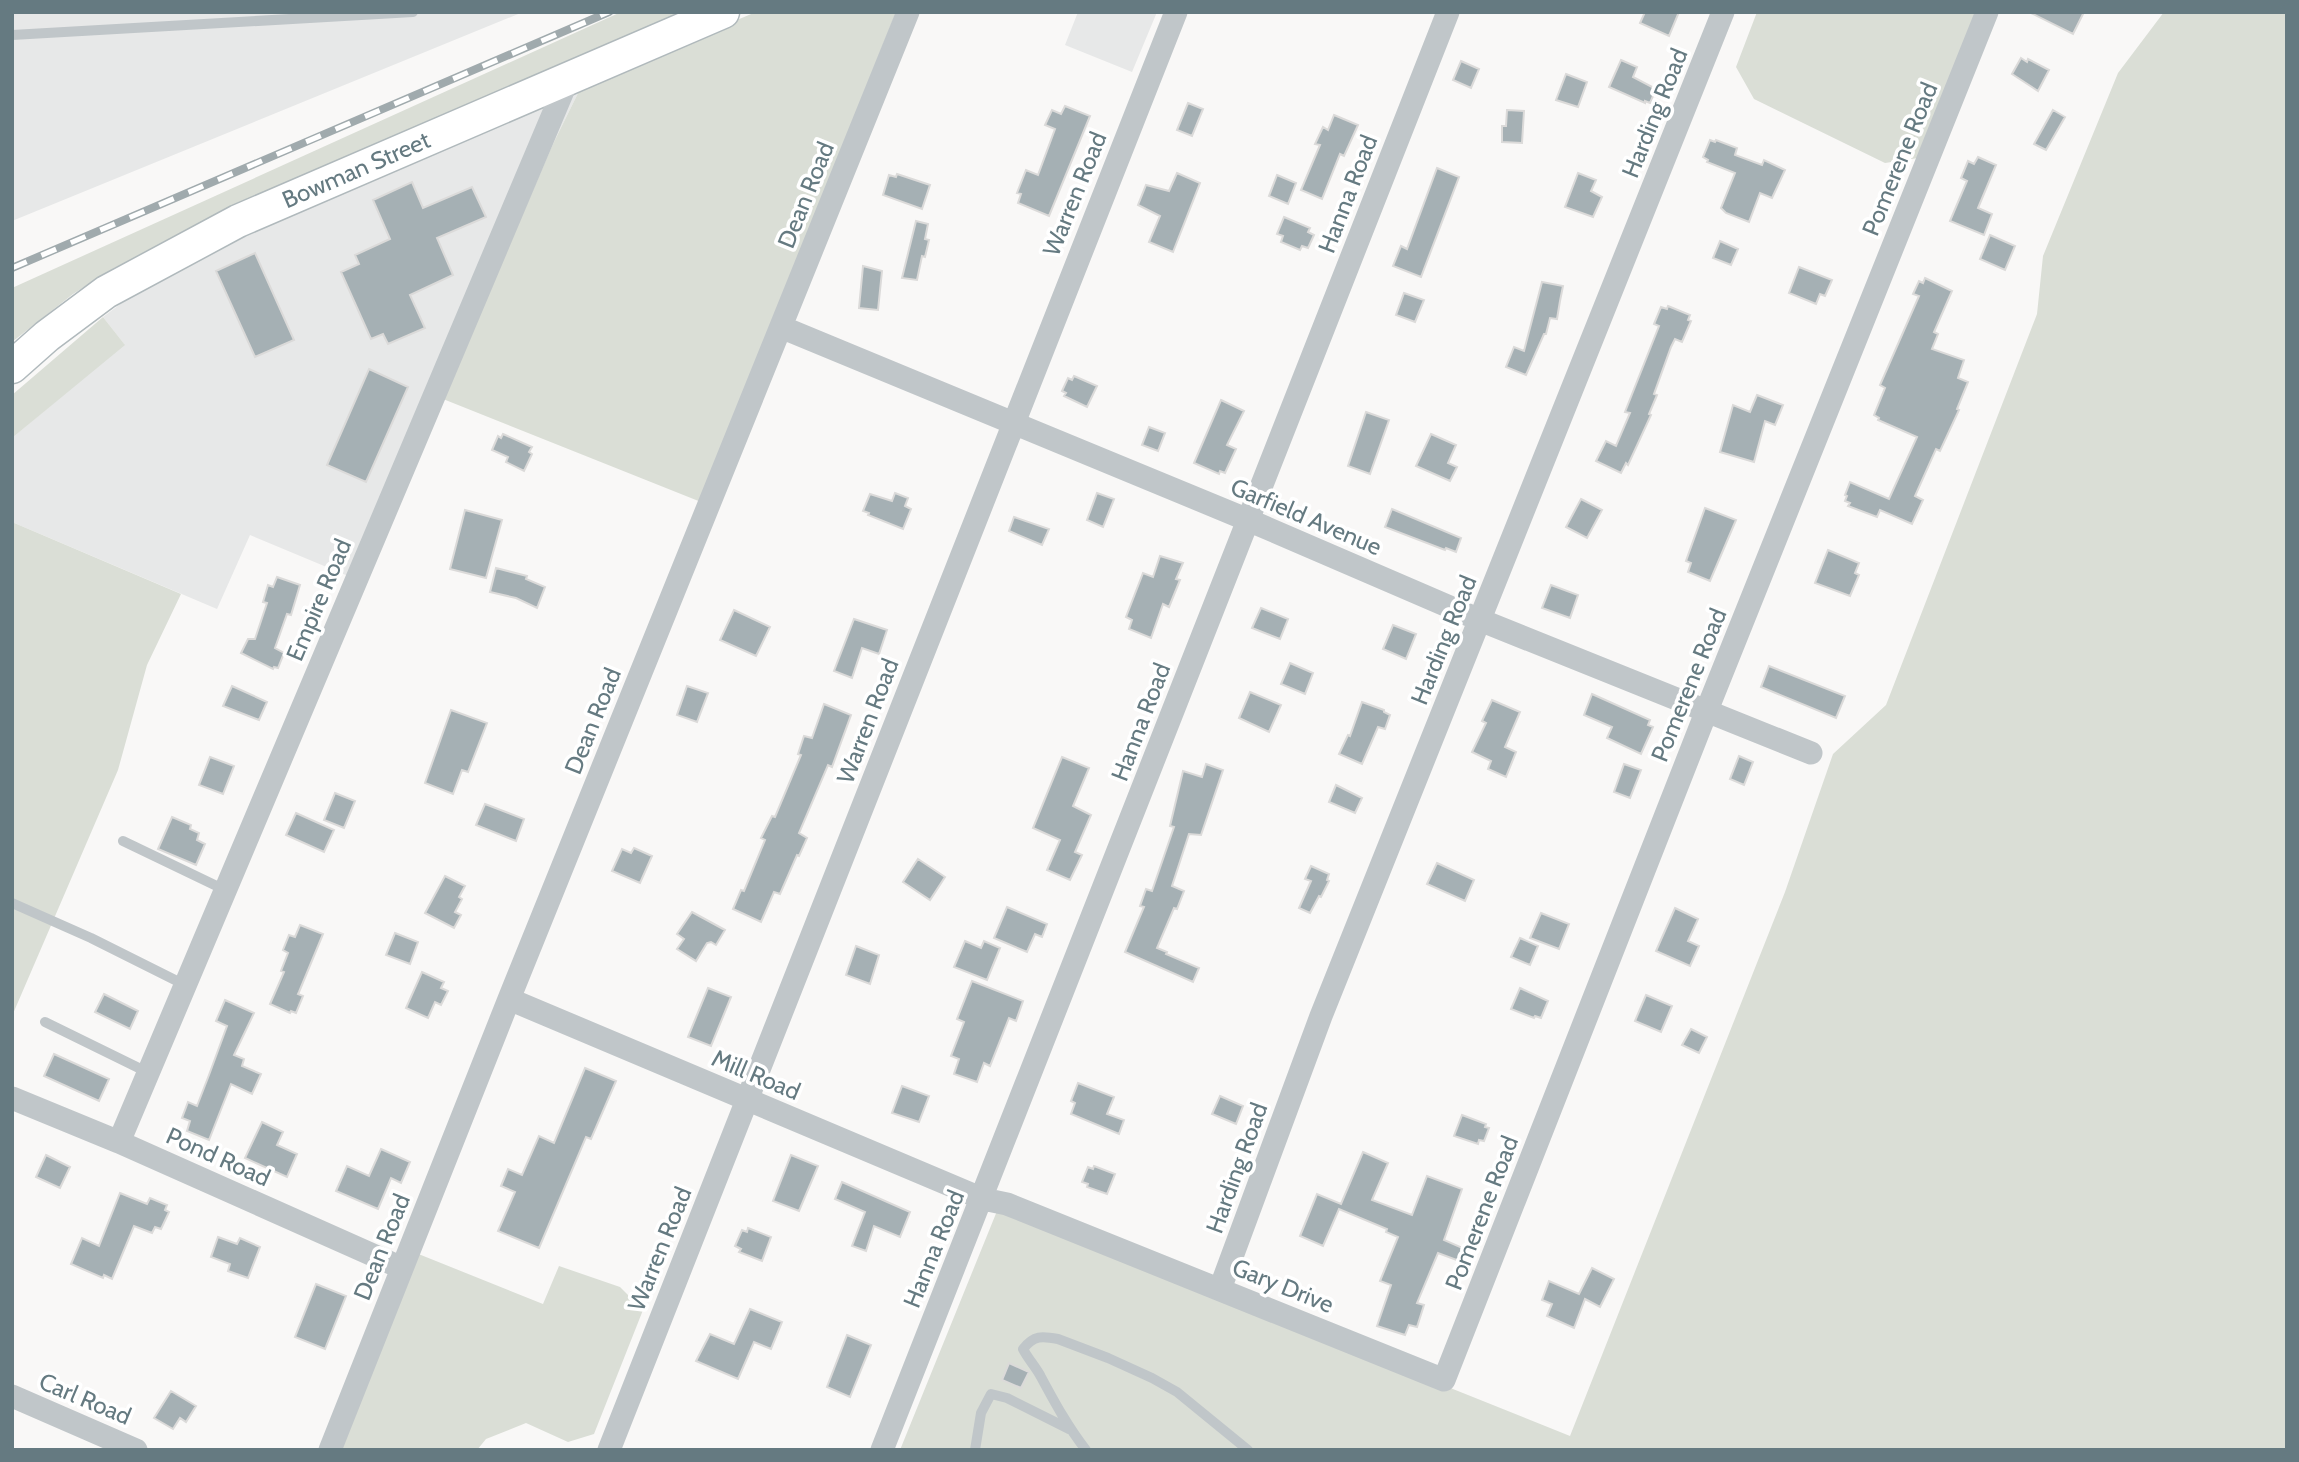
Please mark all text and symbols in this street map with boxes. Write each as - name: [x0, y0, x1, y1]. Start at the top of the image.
- street label: Harding Road: [1615, 44, 1694, 182]
- street label: Pomerene Road: [1856, 78, 1943, 240]
- street label: Bowman Street: [278, 125, 434, 214]
- street label: Warren Road: [1037, 128, 1113, 260]
- street label: Hanna Road: [1312, 131, 1383, 257]
- street label: Dean Road: [771, 137, 840, 252]
- street label: Garfield Avenue: [1226, 472, 1386, 561]
- street label: Empire Road: [280, 534, 357, 665]
- street label: Harding Road: [1404, 571, 1483, 709]
- street label: Pomerene Road: [1645, 604, 1732, 766]
- street label: Warren Road: [830, 654, 905, 787]
- street label: Hanna Road: [1105, 659, 1176, 785]
- street label: Dean Road: [558, 663, 627, 778]
- street label: Mill Road: [708, 1043, 805, 1106]
- street label: Harding Road: [1200, 1099, 1274, 1237]
- street label: Pond Road: [162, 1121, 275, 1192]
- street label: Pomerene Road: [1439, 1132, 1524, 1294]
- street label: Warren Road: [622, 1183, 698, 1315]
- street label: Hanna Road: [897, 1186, 970, 1312]
- street label: Dean Road: [347, 1189, 416, 1304]
- street label: Gary Drive: [1228, 1252, 1338, 1319]
- street label: Carl Road: [35, 1366, 136, 1431]

